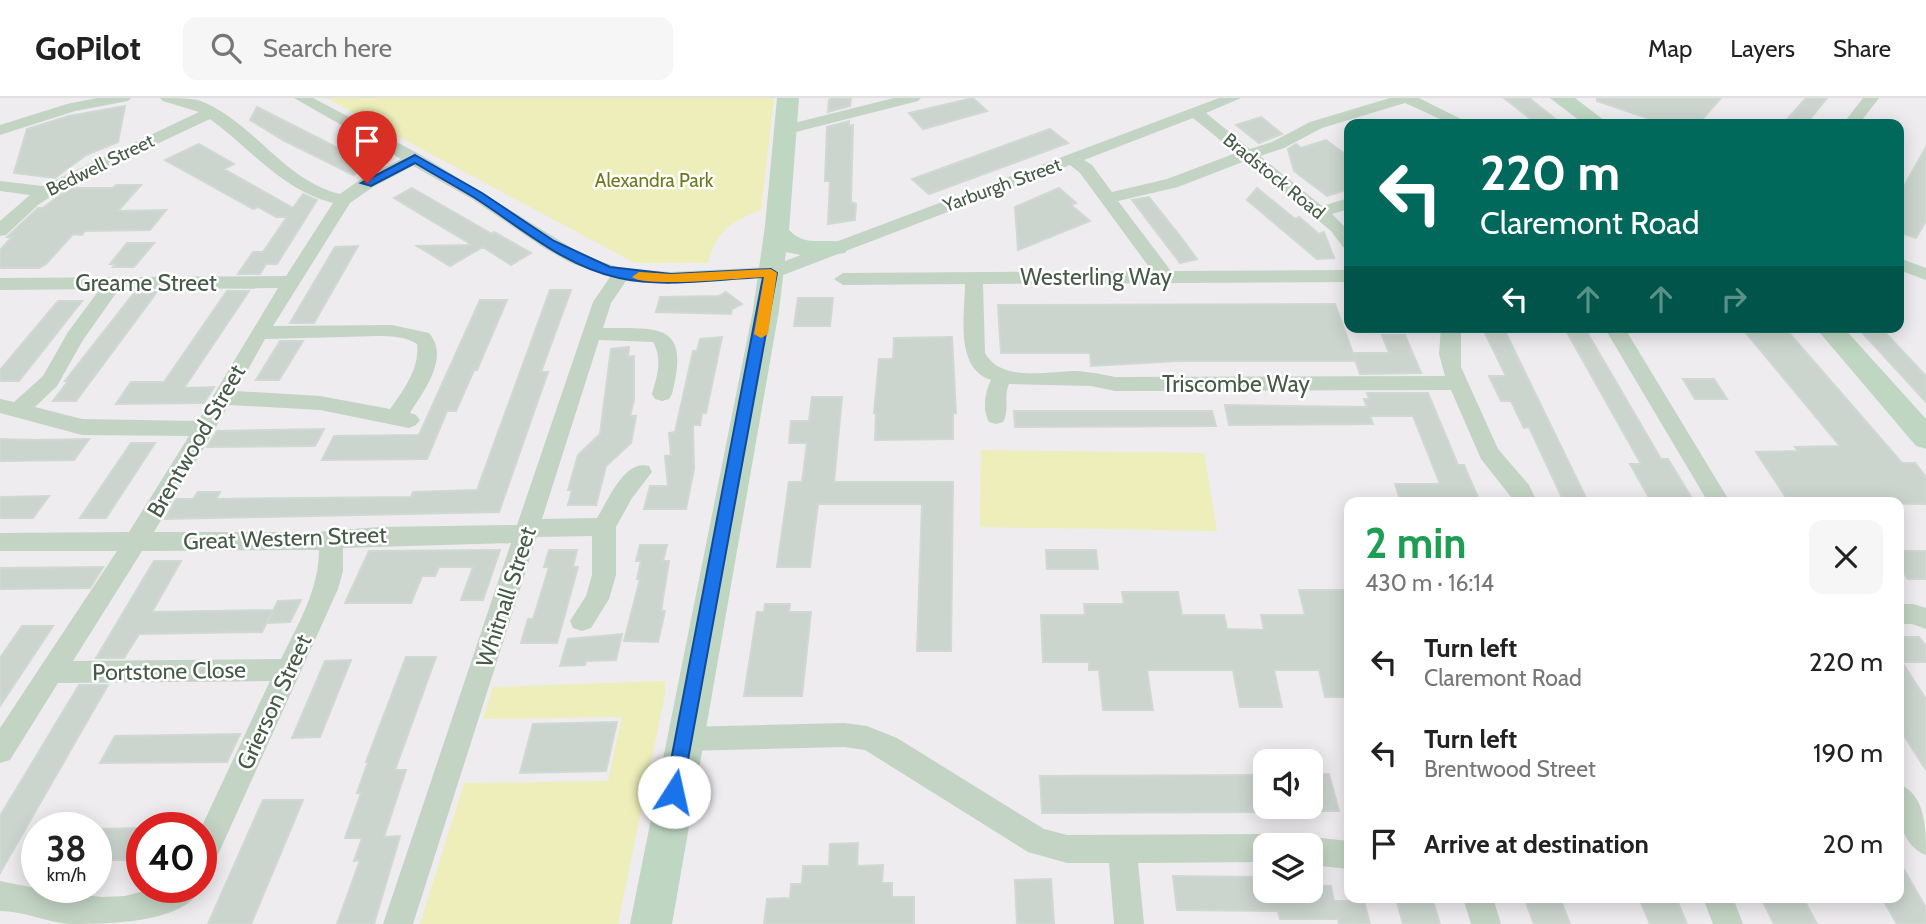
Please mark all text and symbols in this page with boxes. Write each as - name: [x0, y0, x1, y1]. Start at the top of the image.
- search box: [183, 17, 673, 80]
- text: GoPilot: [35, 28, 141, 68]
- icon: search: [207, 29, 245, 67]
- text: Search here: [263, 32, 392, 64]
- text: Map: [1648, 34, 1692, 63]
- text: Layers: [1730, 34, 1795, 63]
- text: Share: [1833, 34, 1891, 63]
- pin: [337, 111, 397, 183]
- icon: arrive: [348, 122, 386, 160]
- street label: Bradstock Road: [1219, 128, 1329, 224]
- street label: Bedwell Street: [42, 129, 158, 201]
- text: 220 m: [1480, 143, 1620, 202]
- icon: left: [1365, 147, 1456, 238]
- street label: Yarburgh Street: [939, 153, 1065, 217]
- park label: Alexandra Park: [595, 169, 714, 192]
- text: Claremont Road: [1480, 203, 1699, 242]
- street label: Westerling Way: [1020, 263, 1172, 291]
- street label: Greame Street: [75, 269, 217, 297]
- icon: left: [1496, 280, 1534, 318]
- icon: ahead: [1569, 280, 1607, 318]
- icon: ahead: [1642, 280, 1680, 318]
- icon: right: [1715, 280, 1753, 318]
- street label: Brentwood Street: [141, 359, 251, 522]
- street label: Triscombe Way: [1162, 370, 1310, 398]
- text: 2 min: [1365, 517, 1466, 569]
- street label: Great Western Street: [183, 520, 388, 556]
- button: close: [1809, 520, 1883, 594]
- street label: Whitnall Street: [470, 523, 542, 671]
- text: 430 m · 16:14: [1365, 569, 1494, 597]
- street label: Grierson Street: [230, 630, 318, 774]
- text: Turn left: [1424, 632, 1517, 664]
- icon: left: [1365, 643, 1403, 681]
- text: 220 m: [1809, 646, 1883, 678]
- street label: Portstone Close: [92, 656, 246, 686]
- text: Claremont Road: [1424, 664, 1582, 692]
- text: Turn left: [1424, 723, 1517, 755]
- icon: left: [1365, 734, 1403, 772]
- text: 190 m: [1813, 737, 1883, 769]
- map controls: [1253, 749, 1323, 903]
- button: sound: [1253, 749, 1323, 819]
- position arrow: [637, 755, 711, 829]
- text: Brentwood Street: [1424, 755, 1596, 783]
- speed limit sign: 40: [126, 812, 217, 903]
- icon: arrive: [1365, 825, 1403, 863]
- text: 38: [46, 827, 87, 870]
- text: Arrive at destination: [1424, 828, 1649, 860]
- text: 20 m: [1823, 828, 1883, 860]
- button: layers: [1253, 833, 1323, 903]
- text: km/h: [47, 864, 86, 886]

